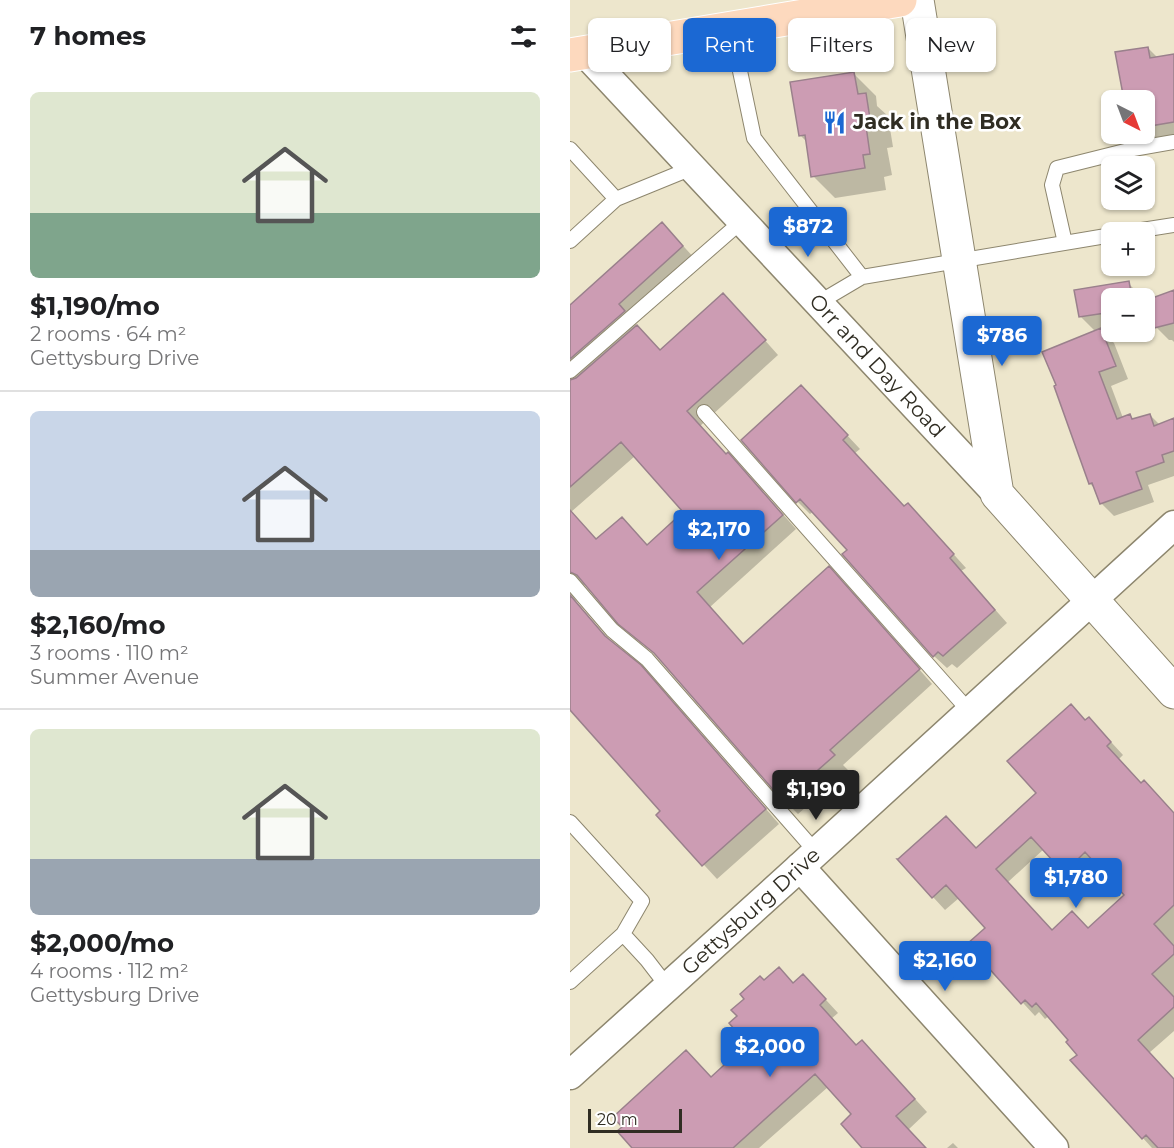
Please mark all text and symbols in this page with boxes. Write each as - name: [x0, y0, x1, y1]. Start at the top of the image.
- chip: Buy: [588, 18, 671, 72]
- chip: Rent: [683, 18, 776, 72]
- chip: Filters: [788, 18, 894, 72]
- chip: New: [906, 18, 996, 72]
- text: 7 homes: [30, 20, 146, 52]
- icon: filters: [507, 20, 540, 53]
- north arrow: [1101, 90, 1155, 144]
- map controls: [1101, 90, 1155, 342]
- restaurant icon: Jack in the Box: [822, 109, 848, 135]
- place label: Jack in the Box: [852, 109, 1022, 134]
- icon: home: [231, 131, 339, 239]
- button: layers: [1101, 156, 1155, 210]
- pin: $872: [772, 207, 844, 258]
- text: $872: [783, 214, 833, 238]
- button: +: [1101, 222, 1155, 276]
- street label: Orr and Day Road: [804, 288, 951, 442]
- button: −: [1101, 288, 1155, 342]
- text: $1,190/mo: [30, 290, 160, 322]
- pin: $786: [966, 316, 1038, 367]
- text: 2 rooms · 64 m²: [30, 322, 186, 346]
- text: $786: [977, 323, 1027, 347]
- text: Gettysburg Drive: [30, 346, 199, 370]
- icon: home: [231, 450, 339, 558]
- pin: $2,170: [670, 510, 768, 561]
- text: $2,170: [687, 517, 751, 541]
- text: $2,160/mo: [30, 609, 165, 641]
- text: 3 rooms · 110 m²: [30, 641, 189, 665]
- text: Summer Avenue: [30, 665, 199, 689]
- icon: home: [231, 768, 339, 876]
- pin: $1,190: [767, 770, 865, 821]
- text: $1,190: [786, 777, 846, 801]
- street label: Gettysburg Drive: [676, 842, 825, 980]
- pin: $1,780: [1027, 858, 1125, 909]
- text: $1,780: [1044, 865, 1108, 889]
- text: $2,000/mo: [30, 927, 174, 959]
- pin: $2,160: [896, 941, 994, 992]
- text: $2,160: [913, 948, 977, 972]
- text: 4 rooms · 112 m²: [30, 959, 189, 983]
- text: Gettysburg Drive: [30, 983, 199, 1007]
- pin: $2,000: [721, 1027, 819, 1078]
- text: $2,000: [735, 1034, 805, 1058]
- scale bar: [588, 1106, 682, 1134]
- text: 20 m: [597, 1110, 638, 1129]

